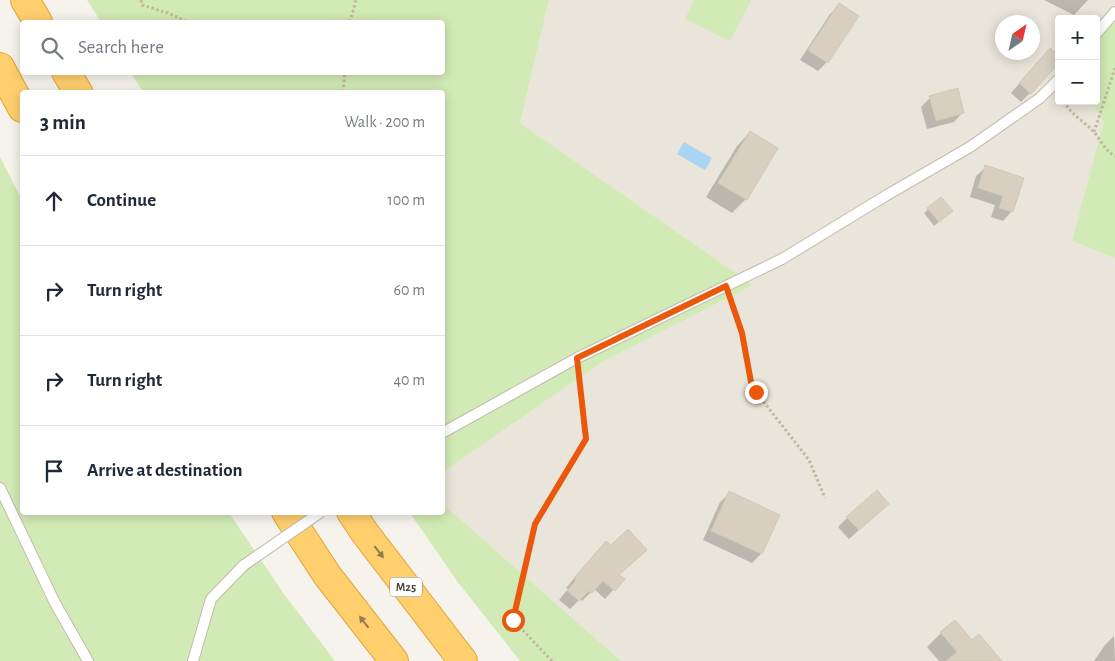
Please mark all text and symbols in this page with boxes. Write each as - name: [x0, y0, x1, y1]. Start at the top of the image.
- north arrow: [995, 15, 1040, 60]
- map controls: [1055, 15, 1100, 105]
- button: +: [1055, 15, 1100, 60]
- search box: [20, 20, 445, 75]
- icon: search: [38, 34, 66, 62]
- text: Search here: [78, 38, 164, 57]
- button: −: [1055, 60, 1100, 105]
- text: 3 min: [40, 112, 86, 133]
- text: Walk · 200 m: [344, 114, 425, 130]
- icon: ahead: [40, 187, 68, 215]
- text: Continue: [87, 191, 156, 210]
- text: 100 m: [387, 192, 425, 208]
- icon: right: [40, 277, 68, 305]
- text: Turn right: [87, 281, 162, 300]
- text: 60 m: [394, 282, 425, 298]
- icon: right: [40, 367, 68, 395]
- text: Turn right: [87, 371, 162, 390]
- text: 40 m: [393, 372, 425, 388]
- route end: [745, 381, 768, 404]
- icon: arrive: [40, 457, 68, 485]
- text: Arrive at destination: [87, 461, 243, 480]
- one-way arrow: [374, 545, 385, 558]
- road number: M25: [390, 578, 422, 596]
- route start: [502, 609, 525, 632]
- one-way arrow: [359, 616, 369, 629]

